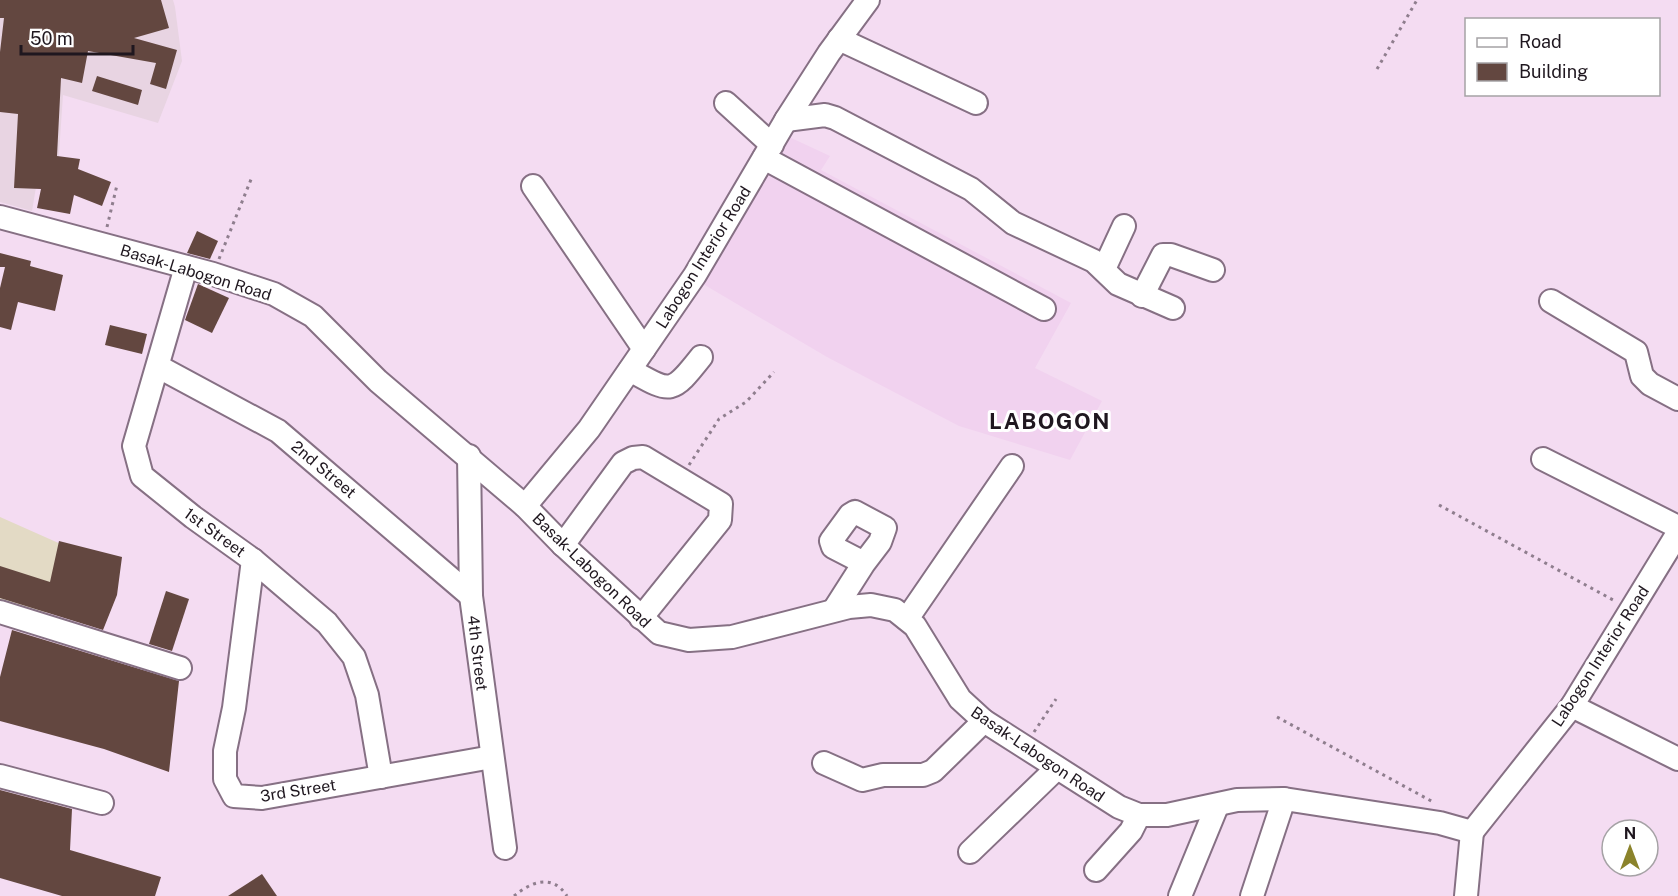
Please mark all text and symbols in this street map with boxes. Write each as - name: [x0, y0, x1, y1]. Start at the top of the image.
- scale bar: [21, 18, 134, 56]
- legend: [1465, 18, 1660, 96]
- text: 50 m: [30, 28, 73, 49]
- text: Road: [1519, 31, 1562, 52]
- text: Building: [1519, 61, 1588, 82]
- street label: Labogon Interior Road: [652, 183, 755, 332]
- street label: Basak-Labogon Road: [118, 240, 274, 305]
- district label: LABOGON: [989, 408, 1111, 434]
- street label: 2nd Street: [287, 437, 360, 502]
- street label: 1st Street: [180, 504, 249, 561]
- street label: Basak-Labogon Road: [529, 509, 655, 632]
- street label: Labogon Interior Road: [1548, 582, 1653, 730]
- street label: 4th Street: [463, 614, 492, 692]
- street label: Basak-Labogon Road: [967, 703, 1108, 806]
- street label: 3rd Street: [259, 775, 337, 806]
- north arrow: [1600, 818, 1660, 878]
- text: N: [1624, 824, 1636, 843]

